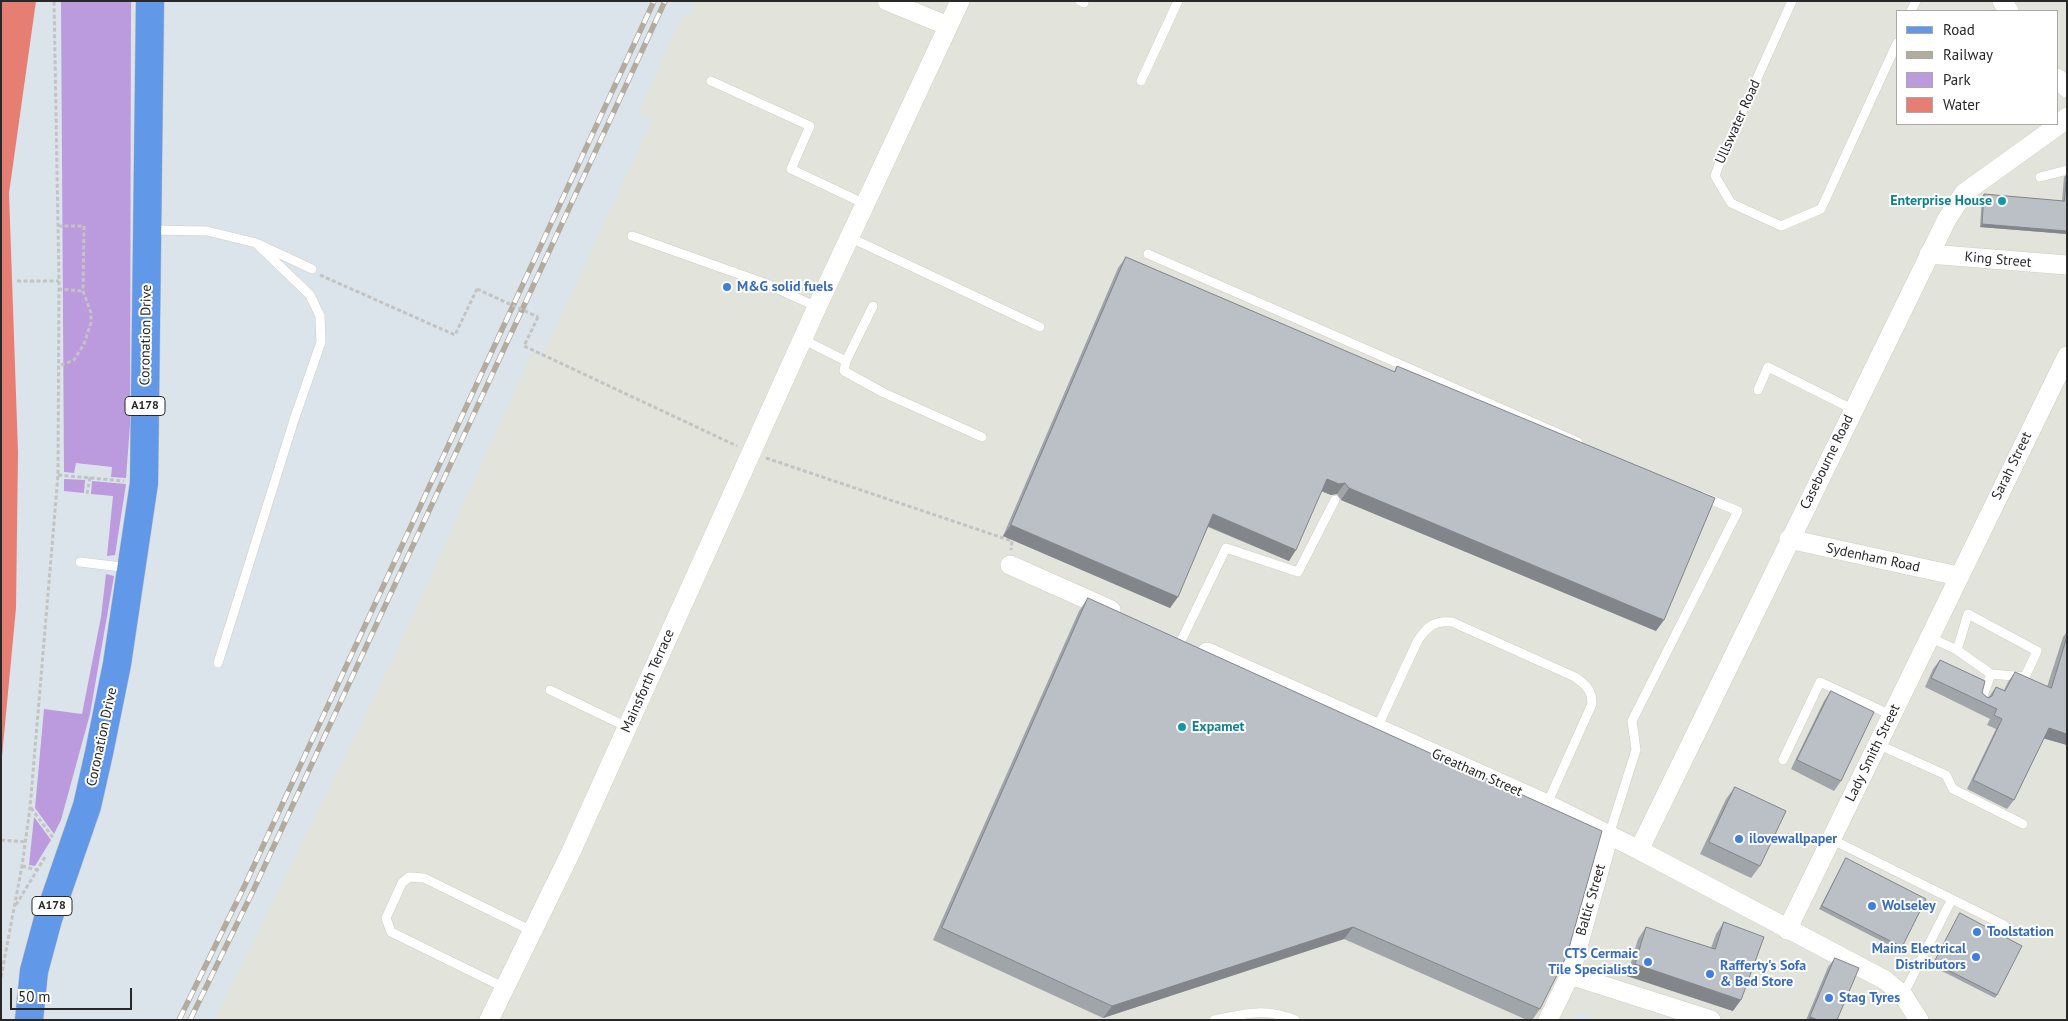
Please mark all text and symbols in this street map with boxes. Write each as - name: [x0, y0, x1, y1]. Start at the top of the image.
- legend: [1896, 10, 2058, 125]
- text: Road: [1943, 20, 1975, 39]
- text: Railway: [1943, 45, 1993, 64]
- text: Park: [1943, 70, 1971, 89]
- street label: Ullswater Road: [1712, 77, 1764, 167]
- text: Water: [1943, 95, 1980, 114]
- place label: Enterprise House: [1890, 193, 1992, 209]
- marker: Enterprise House: [1996, 195, 2008, 207]
- street label: King Street: [1964, 249, 2032, 271]
- place label: M&G solid fuels: [737, 279, 833, 295]
- marker: M&G solid fuels: [721, 281, 733, 293]
- street label: Coronation Drive: [137, 285, 155, 385]
- road number: A178: [125, 396, 165, 416]
- street label: Casebourne Road: [1797, 412, 1857, 512]
- street label: Sarah Street: [1988, 429, 2036, 503]
- street label: Sydenham Road: [1824, 540, 1922, 576]
- street label: Mainsforth Terrace: [618, 627, 678, 735]
- street label: Coronation Drive: [83, 686, 121, 788]
- street label: Lady Smith Street: [1842, 702, 1904, 804]
- place label: Expamet: [1192, 719, 1244, 735]
- marker: Expamet: [1176, 721, 1188, 733]
- street label: Greatham Street: [1429, 745, 1525, 801]
- place label: ilovewallpaper: [1749, 831, 1837, 847]
- marker: ilovewallpaper: [1733, 833, 1745, 845]
- street label: Baltic Street: [1573, 862, 1609, 938]
- road number: A178: [32, 896, 72, 916]
- place label: Wolseley: [1882, 898, 1936, 914]
- marker: Wolseley: [1866, 900, 1878, 912]
- place label: Toolstation: [1987, 924, 2054, 940]
- marker: Toolstation: [1971, 926, 1983, 938]
- place label: Mains Electrical Distributors: [1872, 941, 1966, 974]
- place label: CTS Cermaic Tile Specialists: [1548, 946, 1638, 979]
- marker: Mains Electrical Distributors: [1970, 951, 1982, 963]
- marker: CTS Cermaic Tile Specialists: [1642, 956, 1654, 968]
- place label: Rafferty's Sofa & Bed Store: [1720, 958, 1806, 990]
- marker: Rafferty's Sofa & Bed Store: [1704, 968, 1716, 980]
- scale bar: [12, 978, 135, 1010]
- text: 50 m: [18, 987, 51, 1006]
- place label: Stag Tyres: [1839, 990, 1900, 1006]
- marker: Stag Tyres: [1823, 992, 1835, 1004]

